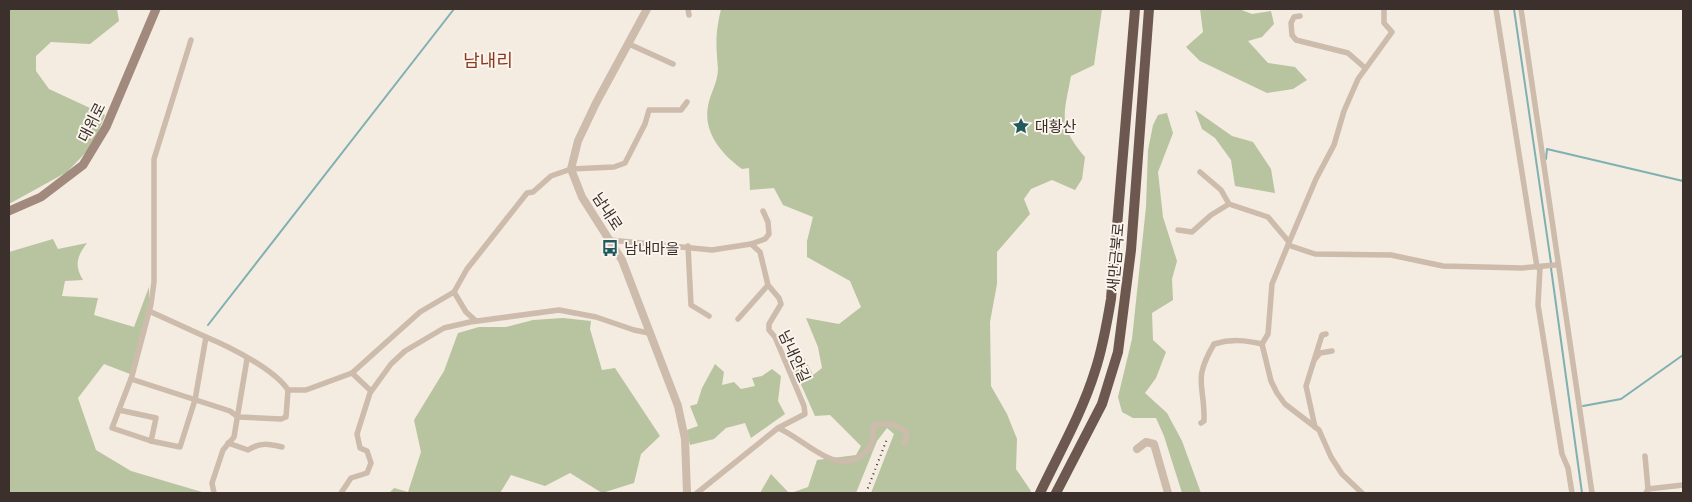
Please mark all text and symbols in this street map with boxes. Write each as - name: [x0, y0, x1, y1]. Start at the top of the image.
- district label: 남내리: [463, 48, 513, 72]
- street label: 대위로: [73, 99, 109, 145]
- place icon: 대황산: [1011, 116, 1031, 136]
- place label: 대황산: [1035, 116, 1077, 136]
- street label: 남내로: [588, 188, 628, 234]
- street label: 새만금북로: [1102, 222, 1128, 292]
- bus stop icon: 남내마을: [600, 238, 620, 258]
- place label: 남내마을: [624, 238, 679, 258]
- street label: 남내안길: [775, 327, 815, 385]

